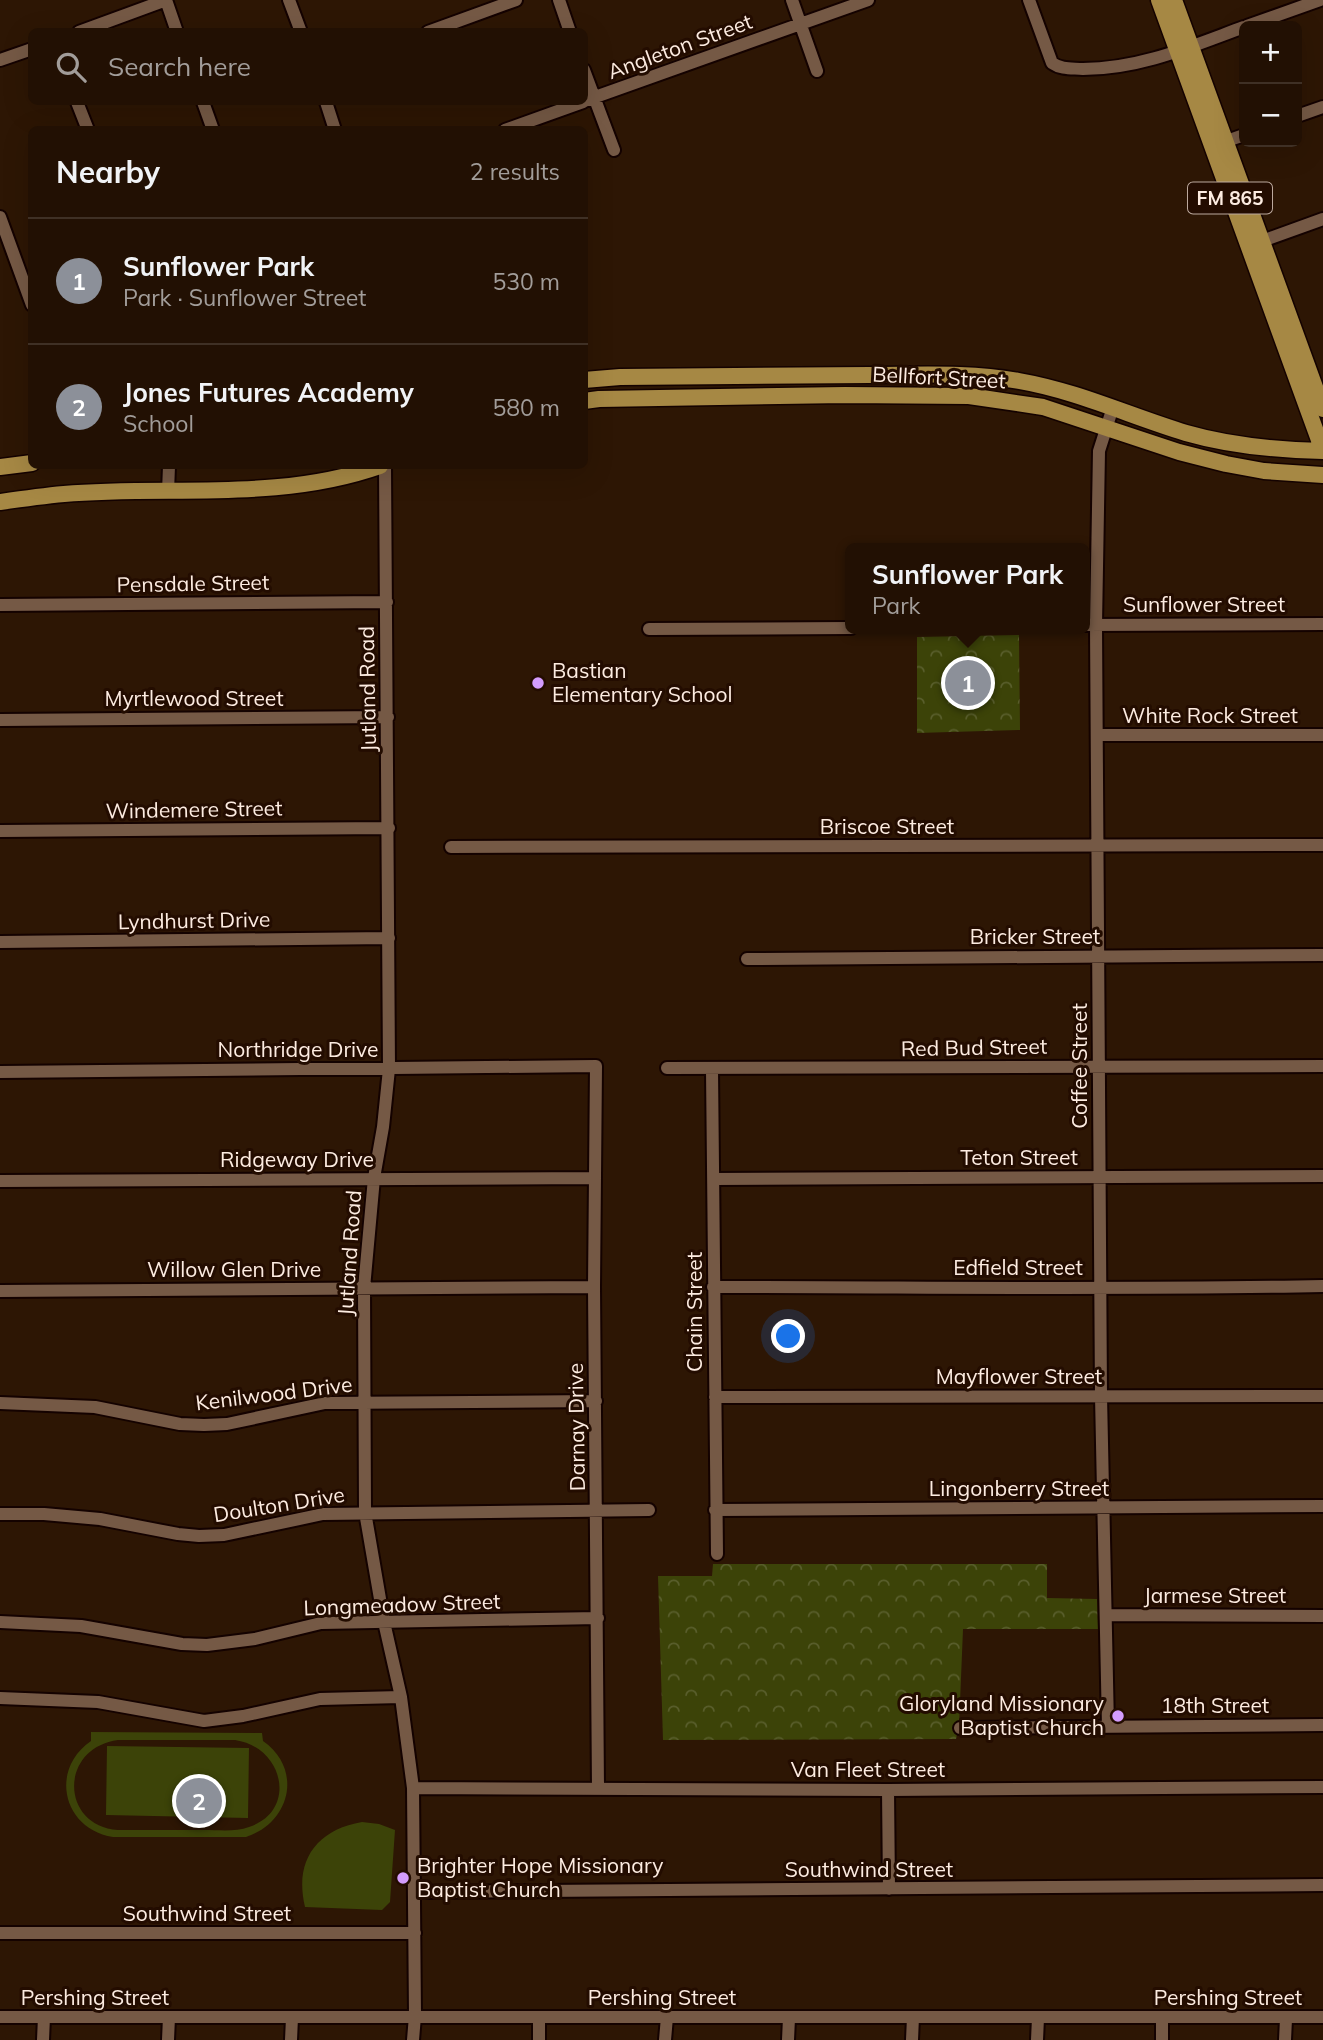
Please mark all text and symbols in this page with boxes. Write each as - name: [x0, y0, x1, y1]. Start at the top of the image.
- street label: Angleton Street: [604, 8, 755, 84]
- map controls: [1239, 21, 1302, 147]
- button: +: [1239, 21, 1302, 84]
- search box: [28, 28, 588, 105]
- icon: search: [52, 48, 90, 86]
- text: Search here: [108, 50, 251, 83]
- button: −: [1239, 84, 1302, 147]
- text: Nearby: [56, 153, 160, 191]
- text: 2 results: [470, 157, 560, 186]
- road number: FM 865: [1188, 182, 1272, 214]
- text: Sunflower Park: [123, 250, 314, 283]
- text: 1: [72, 267, 86, 296]
- text: 530 m: [492, 267, 560, 296]
- text: Park · Sunflower Street: [123, 283, 366, 312]
- street label: Bellfort Street: [872, 361, 1006, 393]
- text: Jones Futures Academy: [123, 376, 414, 409]
- text: 2: [72, 393, 86, 422]
- text: 580 m: [492, 393, 560, 422]
- text: School: [123, 409, 194, 438]
- popup: [845, 543, 1090, 634]
- text: Sunflower Park: [872, 558, 1063, 591]
- street label: Pensdale Street: [117, 569, 269, 597]
- text: Park: [872, 591, 920, 620]
- street label: Sunflower Street: [1123, 591, 1285, 617]
- street label: Jutland Road: [353, 626, 381, 752]
- place label: Bastian Elementary School: [552, 657, 733, 707]
- pin: 1: [945, 657, 991, 709]
- marker: Bastian Elementary School: [530, 675, 546, 691]
- street label: Myrtlewood Street: [104, 685, 284, 711]
- street label: White Rock Street: [1122, 702, 1298, 728]
- street label: Windemere Street: [105, 794, 283, 824]
- street label: Briscoe Street: [820, 813, 954, 839]
- street label: Lyndhurst Drive: [118, 906, 270, 934]
- street label: Bricker Street: [970, 923, 1100, 949]
- street label: Coffee Street: [1066, 1003, 1092, 1129]
- street label: Red Bud Street: [901, 1033, 1047, 1061]
- street label: Northridge Drive: [217, 1036, 379, 1062]
- street label: Teton Street: [960, 1144, 1078, 1170]
- street label: Ridgeway Drive: [220, 1146, 374, 1172]
- street label: Jutland Road: [332, 1189, 366, 1317]
- street label: Chain Street: [681, 1252, 707, 1372]
- street label: Edfield Street: [953, 1254, 1083, 1280]
- street label: Willow Glen Drive: [147, 1256, 321, 1282]
- your location: [771, 1319, 805, 1353]
- street label: Darnay Drive: [562, 1363, 590, 1491]
- street label: Mayflower Street: [936, 1363, 1102, 1389]
- street label: Kenilwood Drive: [194, 1370, 354, 1416]
- street label: Lingonberry Street: [929, 1475, 1109, 1501]
- street label: Doulton Drive: [211, 1481, 346, 1527]
- street label: Jarmese Street: [1144, 1582, 1286, 1608]
- street label: Longmeadow Street: [303, 1588, 501, 1620]
- place label: Gloryland Missionary Baptist Church: [899, 1690, 1104, 1740]
- street label: 18th Street: [1161, 1692, 1269, 1718]
- marker: Gloryland Missionary Baptist Church: [1110, 1708, 1126, 1724]
- street label: Van Fleet Street: [791, 1756, 945, 1782]
- pin: 2: [176, 1775, 222, 1827]
- place label: Brighter Hope Missionary Baptist Church: [417, 1852, 663, 1902]
- street label: Southwind Street: [785, 1856, 953, 1882]
- marker: Brighter Hope Missionary Baptist Church: [395, 1870, 411, 1886]
- street label: Southwind Street: [123, 1900, 291, 1926]
- street label: Pershing Street: [21, 1984, 169, 2010]
- street label: Pershing Street: [588, 1984, 736, 2010]
- street label: Pershing Street: [1154, 1984, 1302, 2010]

